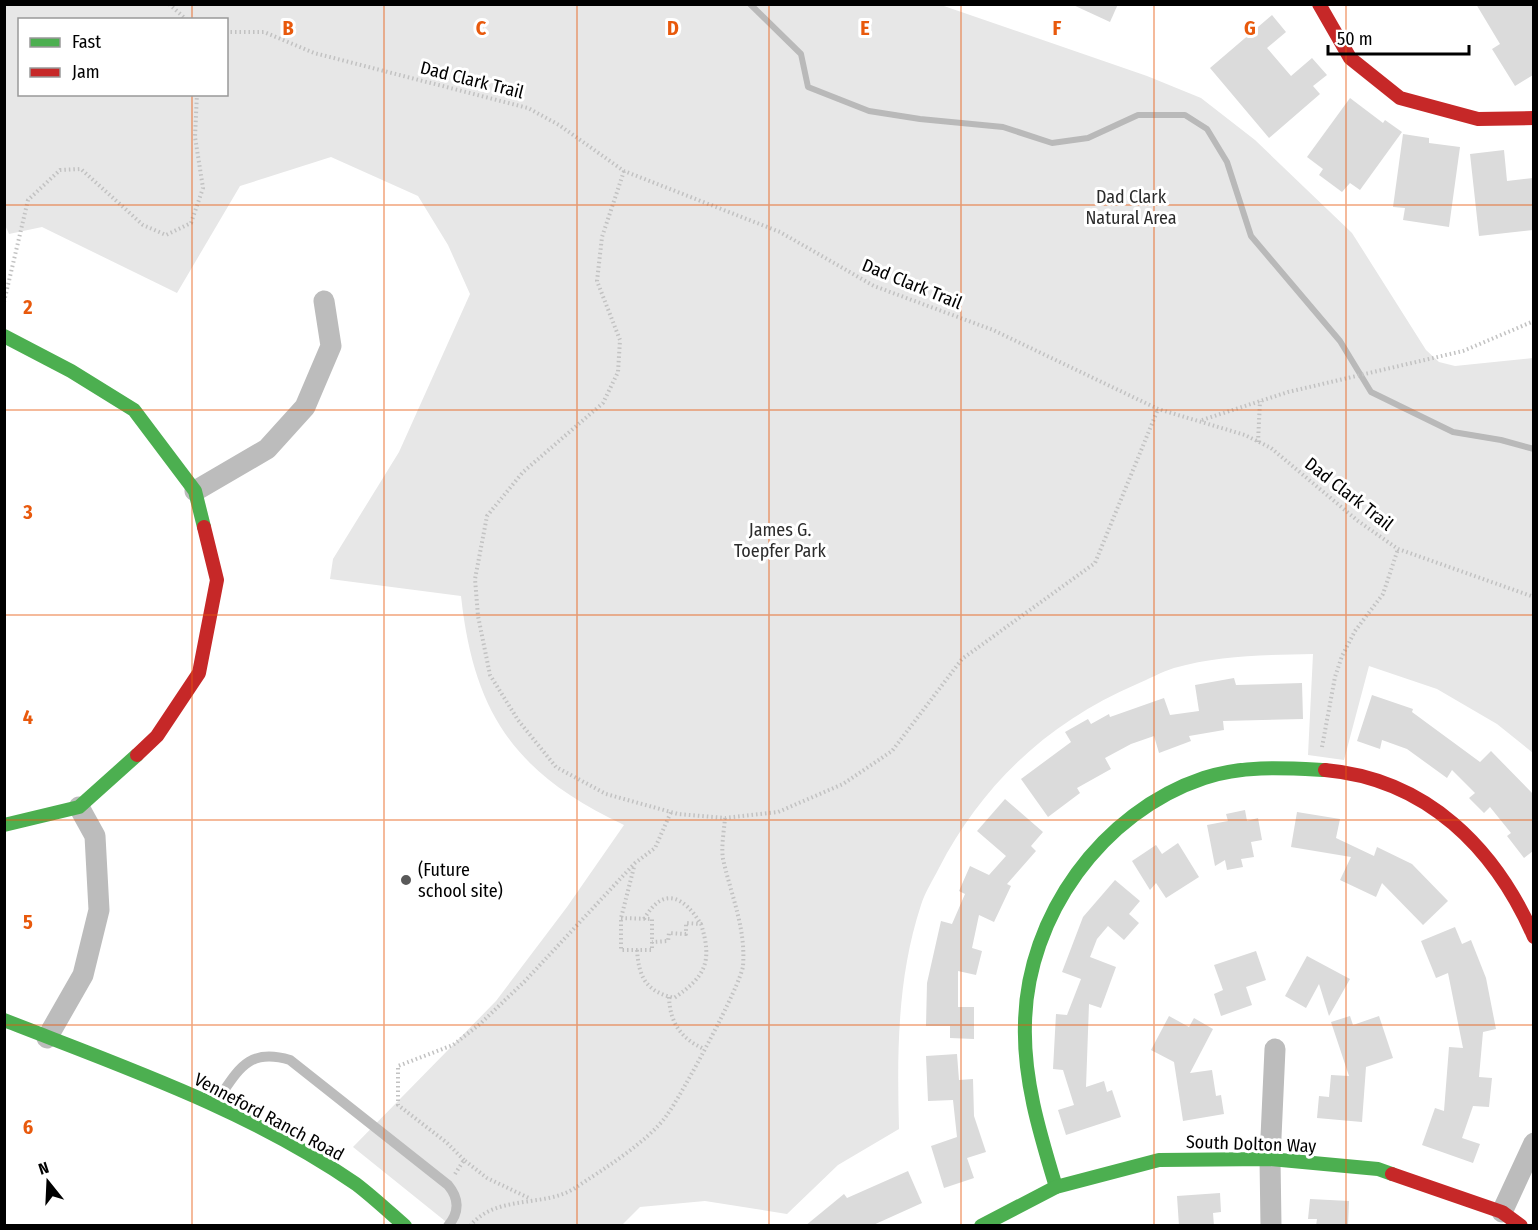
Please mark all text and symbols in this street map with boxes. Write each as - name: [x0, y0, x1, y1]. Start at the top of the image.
- text: B: [282, 16, 294, 40]
- text: C: [476, 16, 487, 40]
- text: D: [667, 16, 679, 40]
- text: E: [860, 16, 870, 40]
- text: F: [1053, 16, 1062, 40]
- text: G: [1244, 16, 1256, 40]
- legend: [18, 18, 228, 96]
- scale bar: [1328, 18, 1469, 56]
- text: 50 m: [1337, 28, 1373, 50]
- text: Fast: [72, 31, 101, 53]
- street label: Dad Clark Trail: [418, 57, 526, 104]
- text: Jam: [72, 61, 100, 83]
- park label: Dad Clark Natural Area: [1085, 186, 1177, 229]
- street label: Dad Clark Trail: [859, 254, 965, 314]
- text: 2: [22, 295, 33, 319]
- street label: Dad Clark Trail: [1300, 453, 1398, 535]
- text: 3: [22, 500, 33, 524]
- park label: James G. Toepfer Park: [734, 519, 827, 562]
- text: 4: [23, 705, 33, 729]
- place label: (Future school site): [418, 859, 503, 902]
- marker: (Future school site): [399, 873, 413, 887]
- text: 5: [23, 910, 33, 934]
- street label: Venneford Ranch Road: [190, 1068, 348, 1166]
- text: 6: [23, 1115, 33, 1139]
- street label: South Dolton Way: [1185, 1131, 1317, 1157]
- north arrow: [18, 1152, 78, 1212]
- text: N: [36, 1158, 51, 1179]

